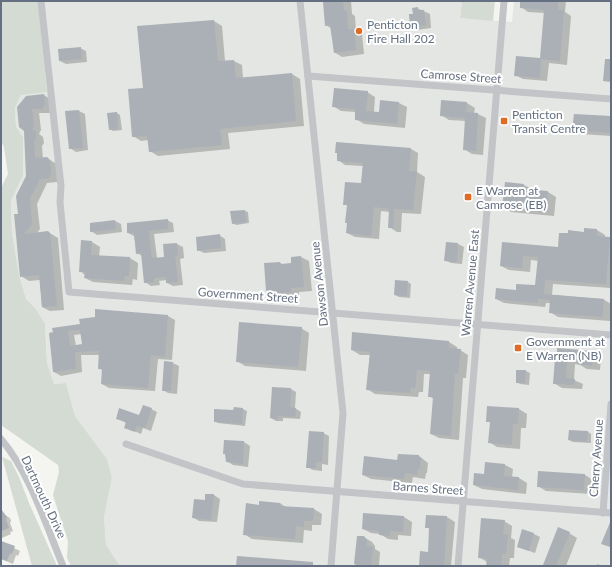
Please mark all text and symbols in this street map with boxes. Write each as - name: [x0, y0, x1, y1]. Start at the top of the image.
- place label: Penticton Fire Hall 202: [367, 17, 435, 46]
- marker: Penticton Fire Hall 202: [354, 26, 364, 36]
- street label: Camrose Street: [420, 66, 503, 86]
- place label: Penticton Transit Centre: [512, 107, 586, 136]
- marker: Penticton Transit Centre: [499, 116, 509, 126]
- place label: E Warren at Camrose (EB): [476, 183, 546, 212]
- marker: E Warren at Camrose (EB): [463, 192, 473, 202]
- street label: Warren Avenue East: [458, 228, 482, 337]
- street label: Dawson Avenue: [307, 241, 331, 327]
- street label: Government Street: [197, 284, 299, 306]
- place label: Government at E Warren (NB): [526, 334, 606, 363]
- marker: Government at E Warren (NB): [513, 343, 523, 353]
- street label: Cherry Avenue: [586, 419, 606, 497]
- street label: Dartmouth Drive: [18, 453, 70, 541]
- street label: Barnes Street: [392, 478, 465, 498]

